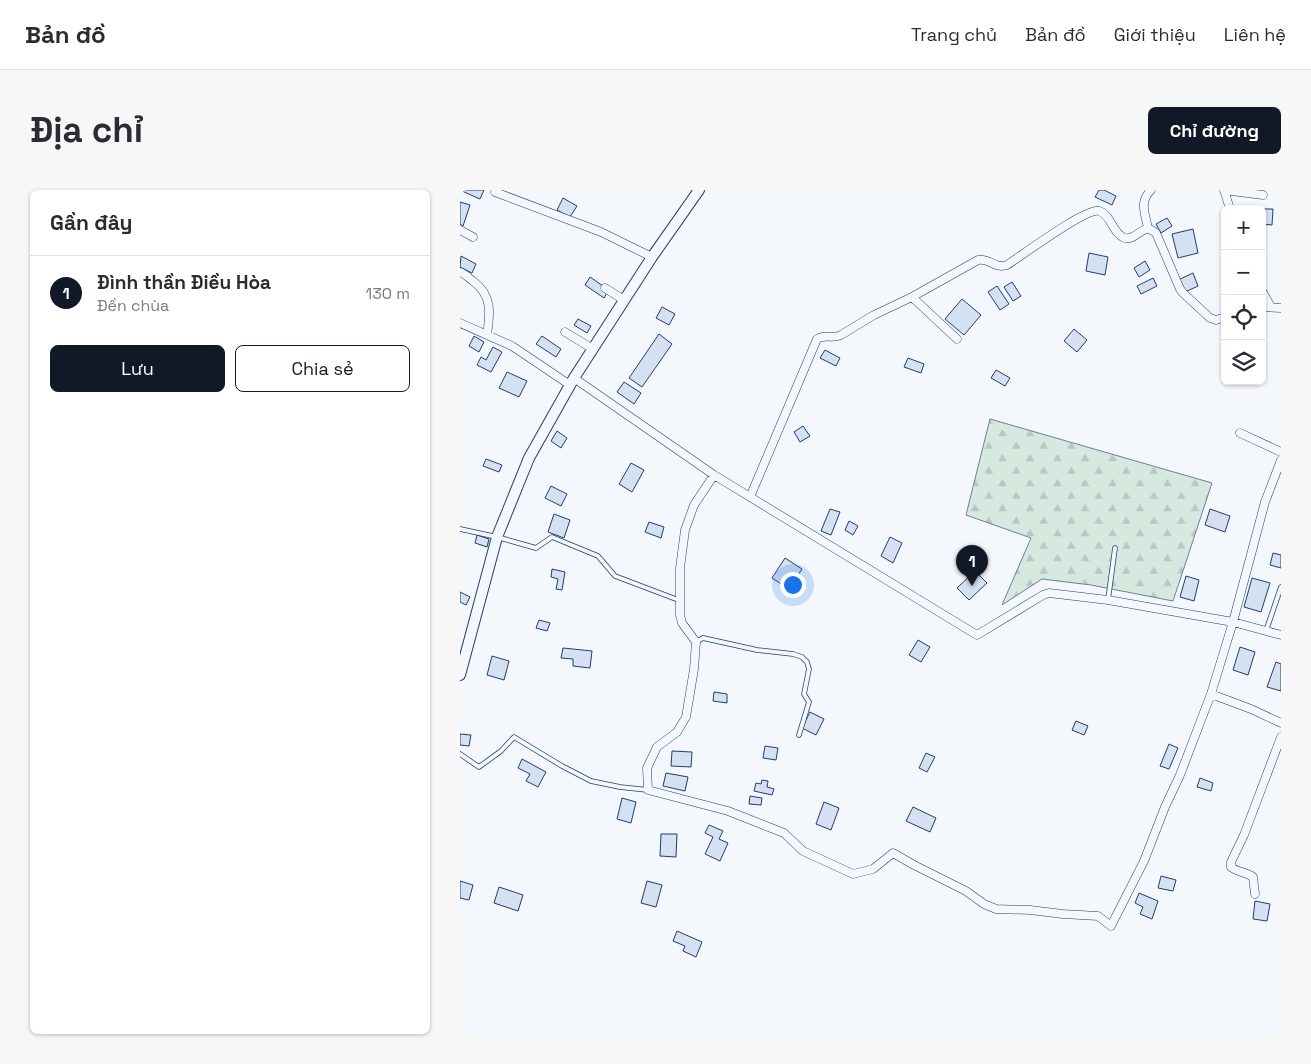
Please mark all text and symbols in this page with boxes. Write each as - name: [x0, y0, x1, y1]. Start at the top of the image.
- text: Bản đồ: [25, 19, 106, 50]
- text: Trang chủ: [911, 23, 997, 46]
- text: Bản đồ: [1025, 23, 1086, 46]
- text: Giới thiệu: [1114, 23, 1196, 46]
- text: Liên hệ: [1224, 23, 1286, 46]
- button: Chỉ đường: [1148, 107, 1281, 154]
- text: Địa chỉ: [30, 108, 143, 152]
- map controls: [1221, 205, 1266, 385]
- button: +: [1221, 205, 1266, 250]
- text: Gần đây: [50, 209, 133, 236]
- button: −: [1221, 250, 1266, 295]
- text: Đình thần Điều Hòa: [97, 270, 271, 295]
- text: 1: [62, 283, 70, 304]
- text: 130 m: [366, 283, 410, 304]
- text: Đền chùa: [97, 295, 169, 316]
- button: locate: [1221, 295, 1266, 340]
- button: layers: [1221, 340, 1266, 385]
- button: Lưu: [50, 345, 225, 392]
- button: Chia sẻ: [235, 345, 410, 392]
- pin: 1: [956, 545, 988, 586]
- your location: [780, 572, 806, 598]

